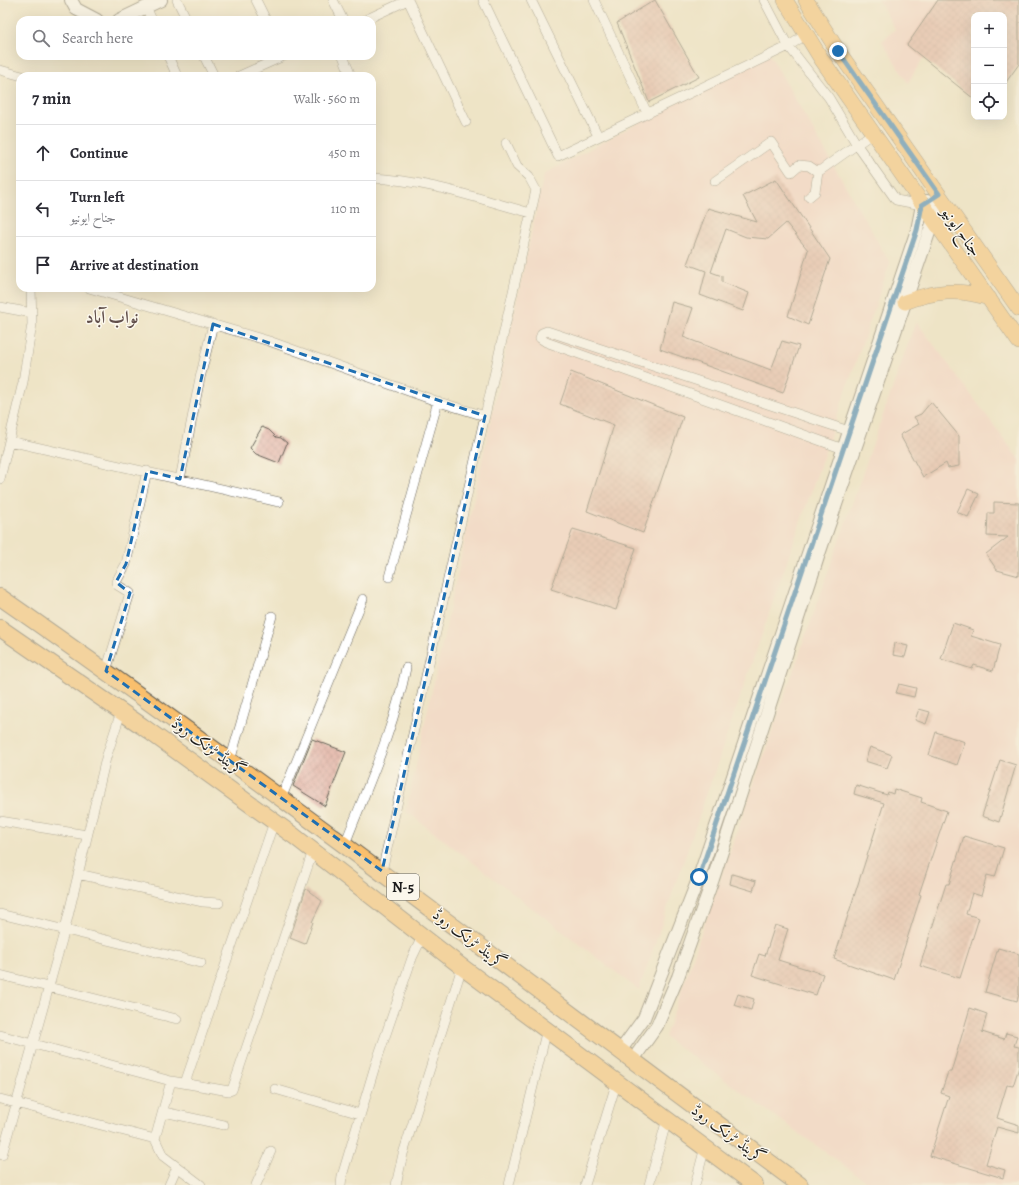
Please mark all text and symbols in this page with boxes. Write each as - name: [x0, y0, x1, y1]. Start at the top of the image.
- map controls: [971, 12, 1007, 120]
- button: +: [971, 12, 1007, 48]
- search box: [16, 16, 376, 60]
- icon: search: [30, 27, 52, 49]
- text: Search here: [62, 28, 133, 48]
- route end: [829, 42, 847, 60]
- button: −: [971, 48, 1007, 84]
- button: locate: [971, 84, 1007, 120]
- text: 7 min: [32, 87, 71, 110]
- text: Walk · 560 m: [294, 90, 360, 107]
- icon: ahead: [32, 142, 54, 164]
- text: Continue: [70, 143, 128, 163]
- text: 450 m: [328, 144, 360, 161]
- text: Turn left: [70, 187, 125, 207]
- icon: left: [32, 198, 54, 220]
- text: 110 m: [331, 200, 360, 217]
- street label: جناح ایونیو: [932, 201, 986, 263]
- text: جناح ایونیو: [70, 209, 116, 226]
- icon: arrive: [32, 254, 54, 276]
- text: Arrive at destination: [70, 255, 199, 275]
- district label: نواب آباد: [86, 305, 138, 329]
- street label: گرینڈ ٹرنک روڈ: [167, 712, 250, 781]
- route start: [690, 868, 708, 886]
- road number: N-5: [387, 874, 419, 900]
- street label: گرینڈ ٹرنک روڈ: [428, 904, 511, 974]
- street label: گرینڈ ٹرنک روڈ: [687, 1099, 770, 1168]

